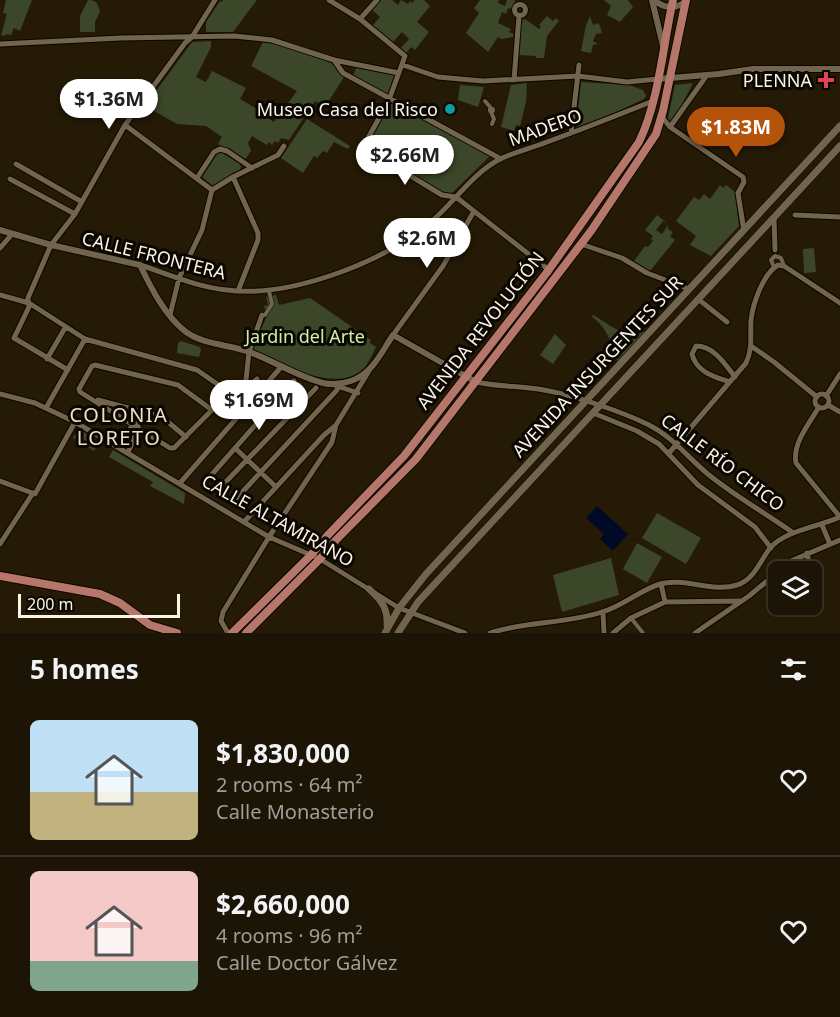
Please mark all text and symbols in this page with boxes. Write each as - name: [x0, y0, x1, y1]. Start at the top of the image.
- place label: PLENNA: [743, 68, 812, 92]
- marker: PLENNA: [817, 71, 835, 89]
- pin: $1.36M: [60, 79, 158, 130]
- text: $1.36M: [74, 85, 144, 112]
- place label: Museo Casa del Risco: [257, 97, 438, 121]
- marker: Museo Casa del Risco: [443, 102, 457, 116]
- street label: MADERO: [505, 103, 585, 151]
- pin: $1.83M: [687, 107, 785, 158]
- text: $1.83M: [701, 113, 771, 140]
- pin: $2.66M: [356, 135, 454, 186]
- text: $2.66M: [370, 141, 440, 168]
- pin: $2.6M: [385, 218, 469, 269]
- text: $2.6M: [398, 224, 456, 251]
- street label: CALLE FRONTERA: [80, 226, 229, 285]
- street label: AVENIDA REVOLUCIÓN: [411, 246, 549, 414]
- street label: AVENIDA INSURGENTES SUR: [506, 270, 688, 462]
- park label: Jardin del Arte: [243, 324, 365, 348]
- pin: $1.69M: [210, 380, 308, 431]
- text: $1.69M: [224, 386, 294, 413]
- district label: COLONIA LORETO: [70, 401, 168, 451]
- street label: CALLE RÍO CHICO: [657, 408, 789, 516]
- street label: CALLE ALTAMIRANO: [198, 468, 358, 572]
- map controls: [768, 561, 822, 615]
- button: layers: [768, 561, 822, 615]
- scale bar: [18, 591, 180, 618]
- text: 200 m: [27, 593, 74, 615]
- text: 5 homes: [30, 651, 139, 687]
- icon: filters: [777, 653, 810, 686]
- text: $1,830,000: [216, 735, 350, 771]
- icon: home: [78, 744, 150, 816]
- icon: heart: [777, 764, 810, 797]
- text: 2 rooms · 64 m²: [216, 771, 363, 798]
- text: Calle Monasterio: [216, 798, 374, 825]
- text: $2,660,000: [216, 886, 350, 922]
- icon: home: [78, 895, 150, 967]
- icon: heart: [777, 915, 810, 948]
- text: 4 rooms · 96 m²: [216, 922, 363, 949]
- text: Calle Doctor Gálvez: [216, 949, 397, 976]

